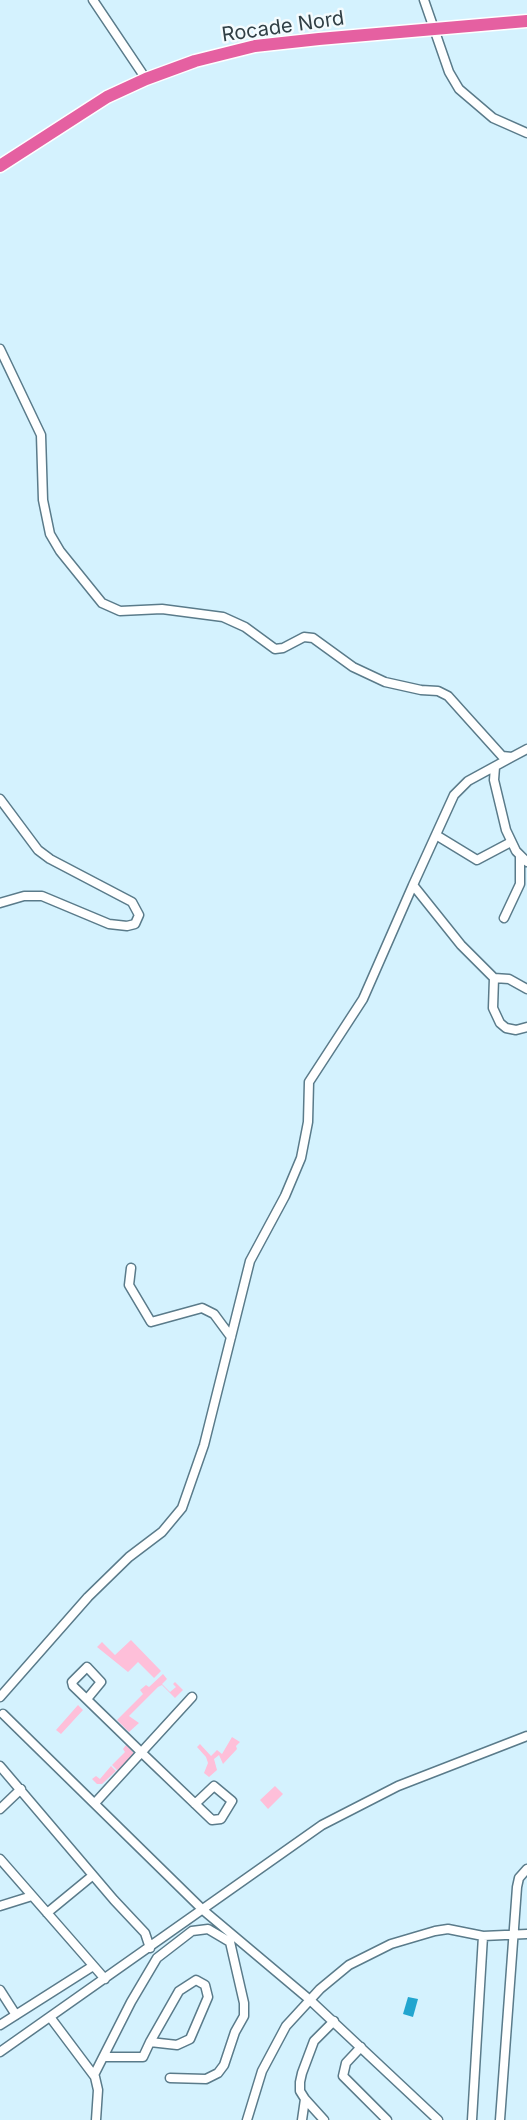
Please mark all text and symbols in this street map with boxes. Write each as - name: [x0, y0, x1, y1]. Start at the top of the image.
- street label: Rocade Nord: [220, 7, 346, 47]

